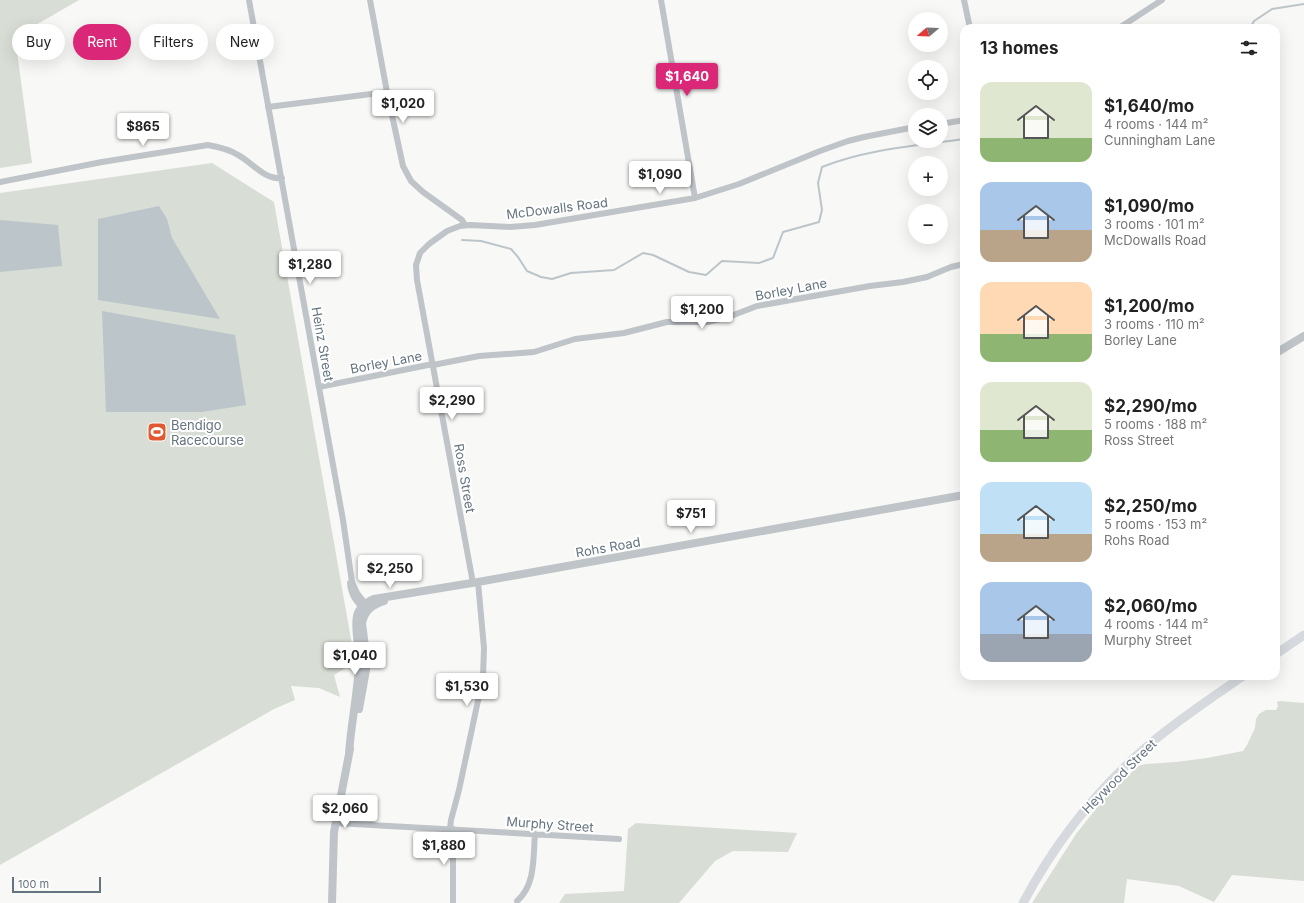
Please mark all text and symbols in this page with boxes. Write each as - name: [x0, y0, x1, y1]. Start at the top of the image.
- north arrow: [908, 12, 948, 52]
- map controls: [908, 12, 948, 244]
- chip: Buy: [12, 24, 65, 60]
- chip: Rent: [73, 24, 131, 60]
- chip: Filters: [139, 24, 208, 60]
- chip: New: [216, 24, 274, 60]
- icon: filters: [1238, 37, 1260, 59]
- text: 13 homes: [980, 38, 1059, 58]
- button: locate: [908, 60, 948, 100]
- pin: $1,640: [654, 63, 720, 97]
- text: $1,640: [665, 68, 709, 84]
- pin: $1,020: [370, 90, 436, 124]
- text: $1,020: [381, 95, 425, 111]
- text: $1,640/mo: [1104, 96, 1194, 116]
- icon: home: [1012, 98, 1060, 146]
- button: layers: [908, 108, 948, 148]
- pin: $865: [119, 113, 167, 147]
- text: 4 rooms · 144 m²: [1104, 116, 1209, 132]
- text: $865: [126, 118, 160, 134]
- text: Cunningham Lane: [1104, 132, 1215, 148]
- button: +: [908, 156, 948, 196]
- pin: $1,090: [627, 161, 693, 195]
- text: $1,090: [638, 166, 682, 182]
- street label: McDowalls Road: [505, 194, 609, 222]
- text: $1,090/mo: [1104, 196, 1194, 216]
- icon: home: [1012, 198, 1060, 246]
- button: −: [908, 204, 948, 244]
- text: 3 rooms · 101 m²: [1104, 216, 1205, 232]
- text: McDowalls Road: [1104, 232, 1206, 248]
- pin: $1,280: [277, 251, 343, 285]
- text: $1,280: [288, 256, 332, 272]
- street label: Borley Lane: [754, 274, 828, 304]
- pin: $1,200: [669, 296, 735, 330]
- text: $1,200/mo: [1104, 296, 1194, 316]
- icon: home: [1012, 298, 1060, 346]
- text: $1,200: [680, 301, 724, 317]
- street label: Heinz Street: [309, 305, 337, 383]
- text: 3 rooms · 110 m²: [1104, 316, 1205, 332]
- text: Borley Lane: [1104, 332, 1177, 348]
- street label: Borley Lane: [349, 347, 423, 377]
- pin: $2,290: [419, 387, 485, 421]
- text: $2,290: [429, 392, 475, 408]
- text: $2,290/mo: [1104, 396, 1197, 416]
- icon: home: [1012, 398, 1060, 446]
- text: 5 rooms · 188 m²: [1104, 416, 1207, 432]
- place label: Bendigo Racecourse: [171, 417, 244, 448]
- sports icon: Bendigo Racecourse: [146, 421, 168, 443]
- text: Ross Street: [1104, 432, 1174, 448]
- street label: Ross Street: [451, 442, 479, 514]
- text: $2,250/mo: [1104, 496, 1197, 516]
- icon: home: [1012, 498, 1060, 546]
- pin: $751: [667, 500, 715, 534]
- text: $751: [676, 505, 706, 521]
- text: 5 rooms · 153 m²: [1104, 516, 1207, 532]
- text: Rohs Road: [1104, 532, 1170, 548]
- street label: Rohs Road: [574, 533, 642, 561]
- pin: $2,250: [357, 555, 423, 589]
- text: $2,250: [367, 560, 413, 576]
- text: $2,060/mo: [1104, 596, 1198, 616]
- icon: home: [1012, 598, 1060, 646]
- text: 4 rooms · 144 m²: [1104, 616, 1209, 632]
- text: Murphy Street: [1104, 632, 1192, 648]
- pin: $1,040: [322, 642, 388, 676]
- text: $1,040: [333, 647, 377, 663]
- pin: $1,530: [434, 673, 500, 707]
- text: $1,530: [445, 678, 489, 694]
- street label: Heywood Street: [1078, 735, 1160, 817]
- pin: $2,060: [312, 795, 378, 829]
- text: $2,060: [322, 800, 368, 816]
- street label: Murphy Street: [506, 813, 594, 835]
- pin: $1,880: [411, 832, 477, 866]
- text: $1,880: [422, 837, 466, 853]
- scale bar: [12, 875, 101, 894]
- text: 100 m: [18, 877, 49, 891]

